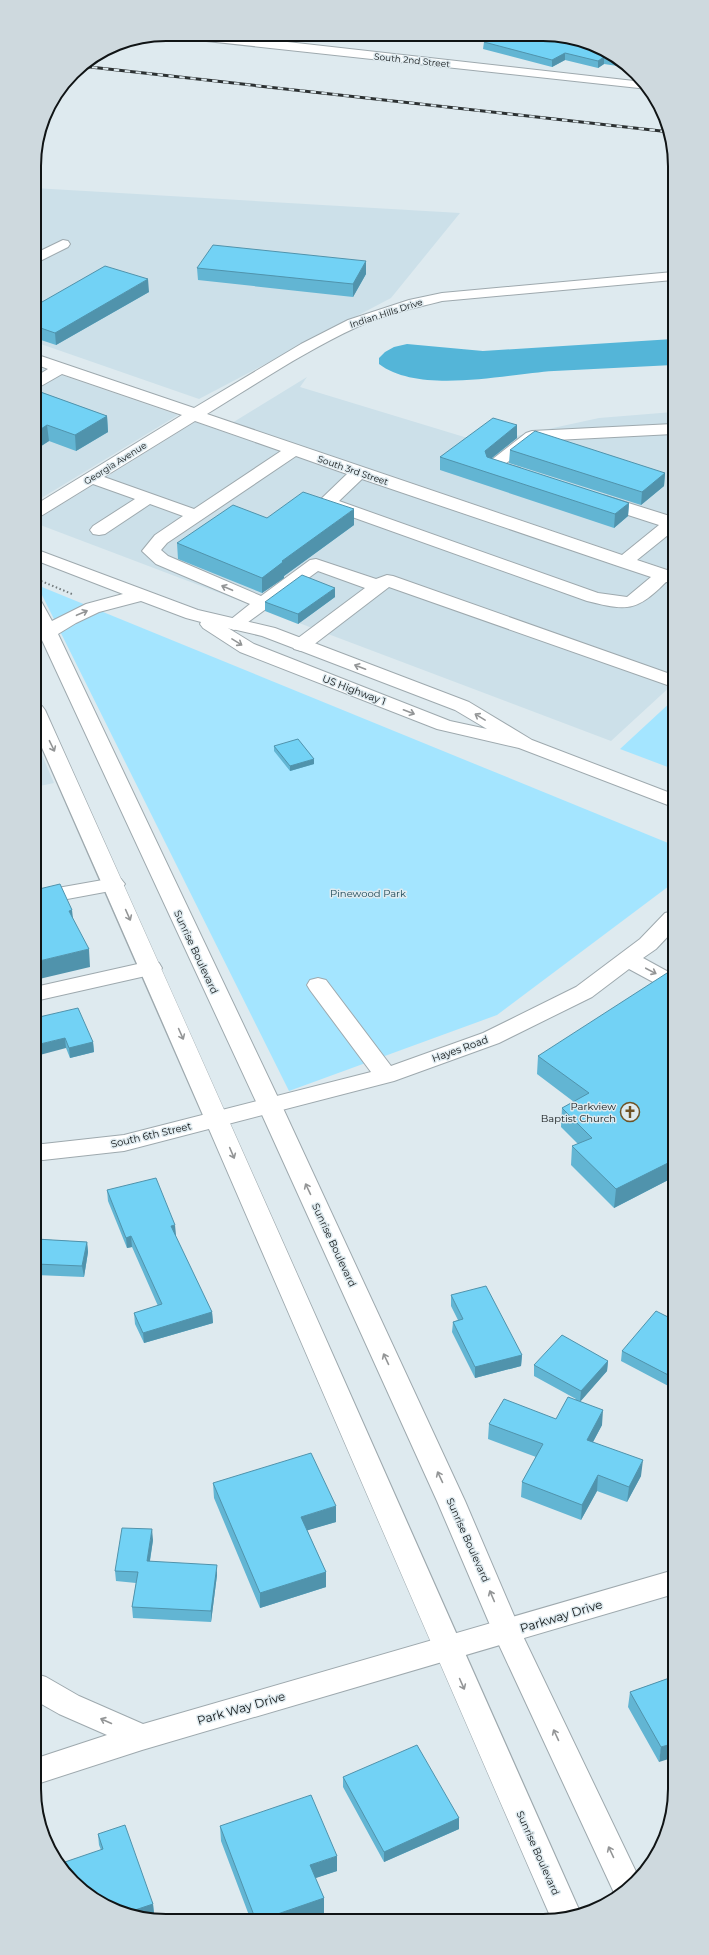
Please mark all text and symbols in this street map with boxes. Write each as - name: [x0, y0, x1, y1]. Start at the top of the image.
- street label: South 2nd Street: [374, 51, 451, 69]
- street label: Indian Hills Drive: [348, 296, 424, 330]
- street label: Georgia Avenue: [82, 439, 149, 487]
- street label: South 3rd Street: [316, 453, 390, 487]
- one-way arrow: [221, 583, 233, 591]
- one-way arrow: [75, 609, 87, 616]
- one-way arrow: [231, 638, 242, 646]
- one-way arrow: [354, 663, 366, 671]
- street label: US Highway 1: [320, 672, 388, 708]
- one-way arrow: [403, 708, 415, 716]
- one-way arrow: [475, 713, 486, 721]
- one-way arrow: [49, 739, 56, 751]
- park label: Pinewood Park: [330, 887, 406, 900]
- street label: Sunrise Boulevard: [171, 908, 221, 996]
- one-way arrow: [125, 909, 132, 921]
- one-way arrow: [645, 968, 657, 975]
- one-way arrow: [177, 1028, 185, 1040]
- street label: Hayes Road: [430, 1033, 490, 1065]
- place label: Parkview Baptist Church: [541, 1100, 616, 1125]
- church icon: Parkview Baptist Church: [619, 1101, 641, 1123]
- street label: South 6th Street: [109, 1119, 193, 1151]
- one-way arrow: [229, 1147, 237, 1159]
- one-way arrow: [304, 1184, 311, 1196]
- street label: Sunrise Boulevard: [309, 1201, 359, 1289]
- one-way arrow: [382, 1353, 389, 1365]
- one-way arrow: [436, 1471, 443, 1483]
- street label: Sunrise Boulevard: [444, 1496, 492, 1584]
- one-way arrow: [488, 1590, 495, 1602]
- street label: Parkway Drive: [518, 1596, 604, 1636]
- one-way arrow: [459, 1677, 467, 1689]
- street label: Park Way Drive: [195, 1688, 287, 1728]
- one-way arrow: [100, 1717, 112, 1724]
- one-way arrow: [552, 1729, 559, 1741]
- street label: Sunrise Boulevard: [514, 1809, 562, 1897]
- one-way arrow: [607, 1847, 614, 1859]

